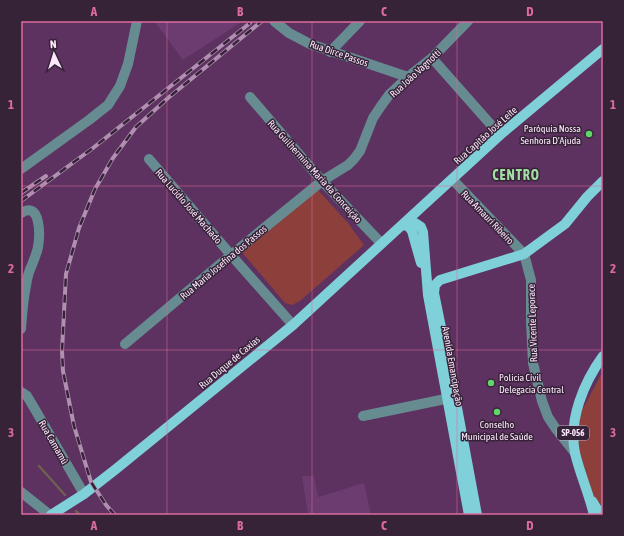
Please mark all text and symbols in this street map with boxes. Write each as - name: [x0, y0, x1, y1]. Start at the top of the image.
- text: A: [90, 4, 98, 19]
- text: B: [237, 4, 244, 19]
- text: C: [381, 4, 387, 19]
- text: D: [526, 4, 534, 19]
- north arrow: [34, 34, 74, 74]
- text: N: [50, 38, 57, 50]
- street label: Rua Dirce Passos: [308, 38, 370, 69]
- street label: Rua João Vagnotti: [388, 47, 443, 100]
- text: 1: [8, 97, 14, 112]
- text: 1: [610, 97, 616, 112]
- street label: Rua Capitão José Leite: [452, 104, 519, 167]
- street label: Rua Guilhermina Maria da Conceição: [265, 118, 364, 225]
- place label: Paróquia Nossa Senhora D'Ajuda: [520, 123, 581, 146]
- marker: Paróquia Nossa Senhora D'Ajuda: [584, 129, 594, 139]
- street label: Rua Lucídio José Machado: [153, 167, 224, 246]
- district label: CENTRO: [492, 167, 540, 183]
- street label: Rua Amauri Ribeiro: [459, 188, 516, 247]
- street label: Rua Maria Josefina dos Passos: [178, 223, 269, 302]
- text: 2: [8, 261, 14, 276]
- text: 2: [610, 261, 616, 276]
- street label: Rua Vicente Leporace: [526, 283, 539, 362]
- street label: Avenida Emancipação: [440, 325, 465, 407]
- street label: Rua Duque de Caxias: [197, 333, 262, 391]
- place label: Policia Cívil Delegacia Central: [499, 372, 564, 395]
- marker: Policia Cívil Delegacia Central: [486, 378, 496, 388]
- marker: Conselho Municipal de Saúde: [492, 407, 502, 417]
- street label: Rua Camamú: [37, 418, 71, 466]
- place label: Conselho Municipal de Saúde: [461, 419, 533, 442]
- text: 3: [8, 425, 14, 440]
- text: 3: [610, 425, 616, 440]
- road number: SP-056: [557, 426, 589, 440]
- text: A: [90, 518, 98, 533]
- text: B: [237, 518, 244, 533]
- text: C: [381, 518, 387, 533]
- text: D: [526, 518, 534, 533]

